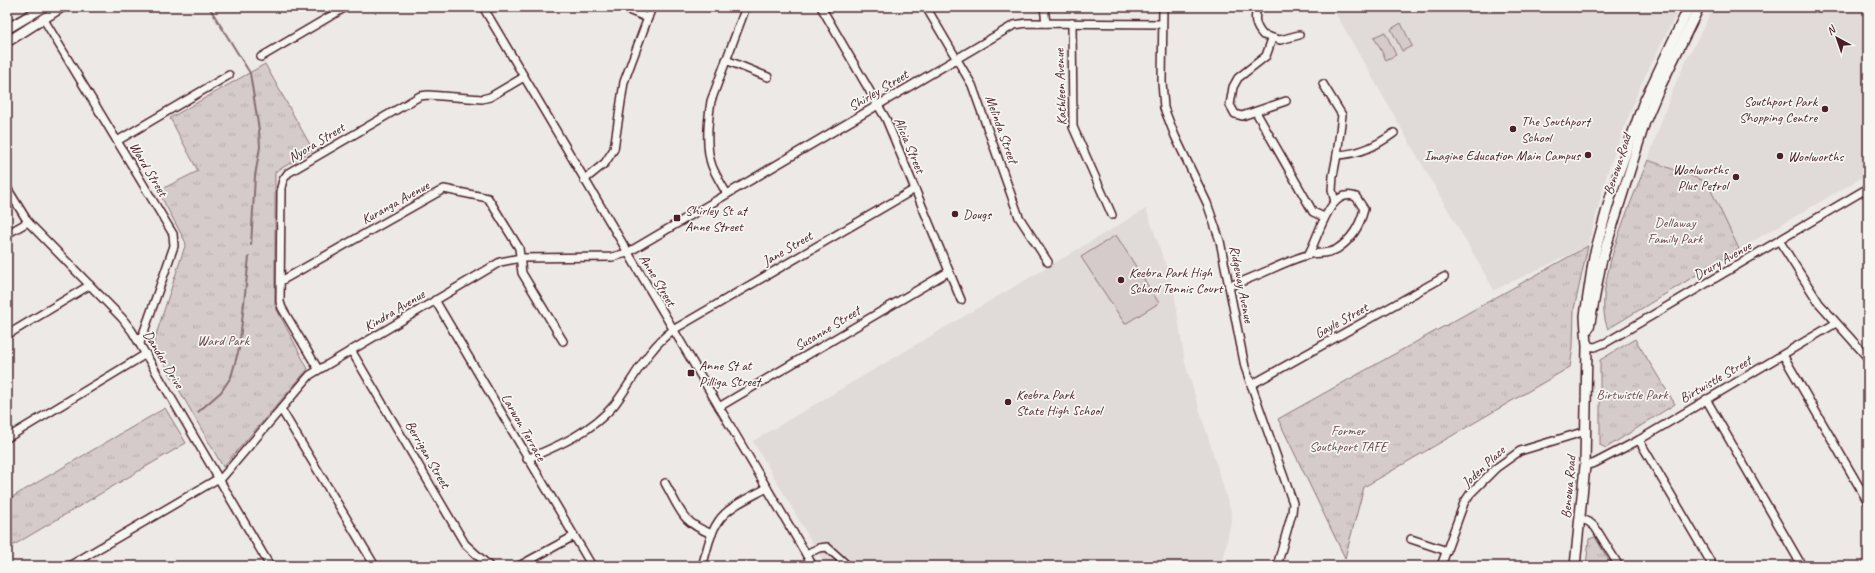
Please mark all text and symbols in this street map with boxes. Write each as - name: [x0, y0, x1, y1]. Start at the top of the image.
- north arrow: [1817, 18, 1857, 58]
- text: N: [1823, 21, 1839, 38]
- street label: Kathleen Avenue: [1051, 47, 1070, 126]
- street label: Shirley Street: [845, 65, 912, 115]
- street label: Melinda Street: [981, 93, 1022, 168]
- place label: Southport Park Shopping Centre: [1739, 93, 1819, 126]
- marker: Southport Park Shopping Centre: [1820, 104, 1830, 114]
- place label: The Southport School: [1521, 113, 1592, 146]
- street label: Alicia Street: [890, 115, 929, 177]
- street label: Nyora Street: [285, 118, 349, 166]
- marker: The Southport School: [1508, 124, 1518, 134]
- street label: Benowa Road: [1600, 129, 1636, 197]
- street label: Ward Street: [126, 139, 172, 201]
- place label: Imagine Education Main Campus: [1424, 147, 1581, 164]
- place label: Woolworths: [1788, 148, 1845, 165]
- marker: Imagine Education Main Campus: [1583, 150, 1593, 160]
- marker: Woolworths: [1775, 151, 1785, 161]
- place label: Woolworths Plus Petrol: [1673, 161, 1731, 194]
- marker: Woolworths Plus Petrol: [1731, 172, 1741, 182]
- street label: Kuranga Avenue: [359, 176, 433, 228]
- place label: Shirley St at Anne Street: [685, 202, 749, 235]
- place label: Dougs: [963, 206, 992, 223]
- marker: Dougs: [950, 209, 960, 219]
- marker: Shirley St at Anne Street: [672, 213, 682, 223]
- park label: Dellaway Family Park: [1648, 214, 1703, 247]
- street label: Jane Street: [758, 227, 816, 270]
- street label: Drury Avenue: [1690, 236, 1755, 284]
- street label: Ridgeway Avenue: [1226, 244, 1258, 326]
- street label: Anne Street: [635, 251, 680, 311]
- place label: Keebra Park High School Tennis Court: [1129, 264, 1224, 297]
- marker: Keebra Park High School Tennis Court: [1116, 275, 1126, 285]
- street label: Kindra Avenue: [361, 285, 429, 335]
- street label: Gayle Street: [1312, 298, 1372, 342]
- street label: Susanne Street: [792, 301, 865, 355]
- street label: Dandar Drive: [140, 327, 188, 393]
- park label: Ward Park: [197, 332, 251, 349]
- street label: Birtwistle Street: [1676, 351, 1756, 407]
- place label: Anne St at Pilliga Street: [699, 357, 763, 390]
- marker: Anne St at Pilliga Street: [686, 368, 696, 378]
- place label: Keebra Park State High School: [1016, 386, 1104, 419]
- park label: Birtwistle Park: [1596, 386, 1669, 403]
- street label: Larwon Terrace: [497, 390, 550, 465]
- marker: Keebra Park State High School: [1003, 397, 1013, 407]
- street label: Berrigan Street: [401, 417, 454, 492]
- park label: Former Southport TAFE: [1309, 422, 1389, 455]
- street label: Joden Place: [1457, 441, 1510, 491]
- street label: Benowa Road: [1557, 452, 1580, 519]

